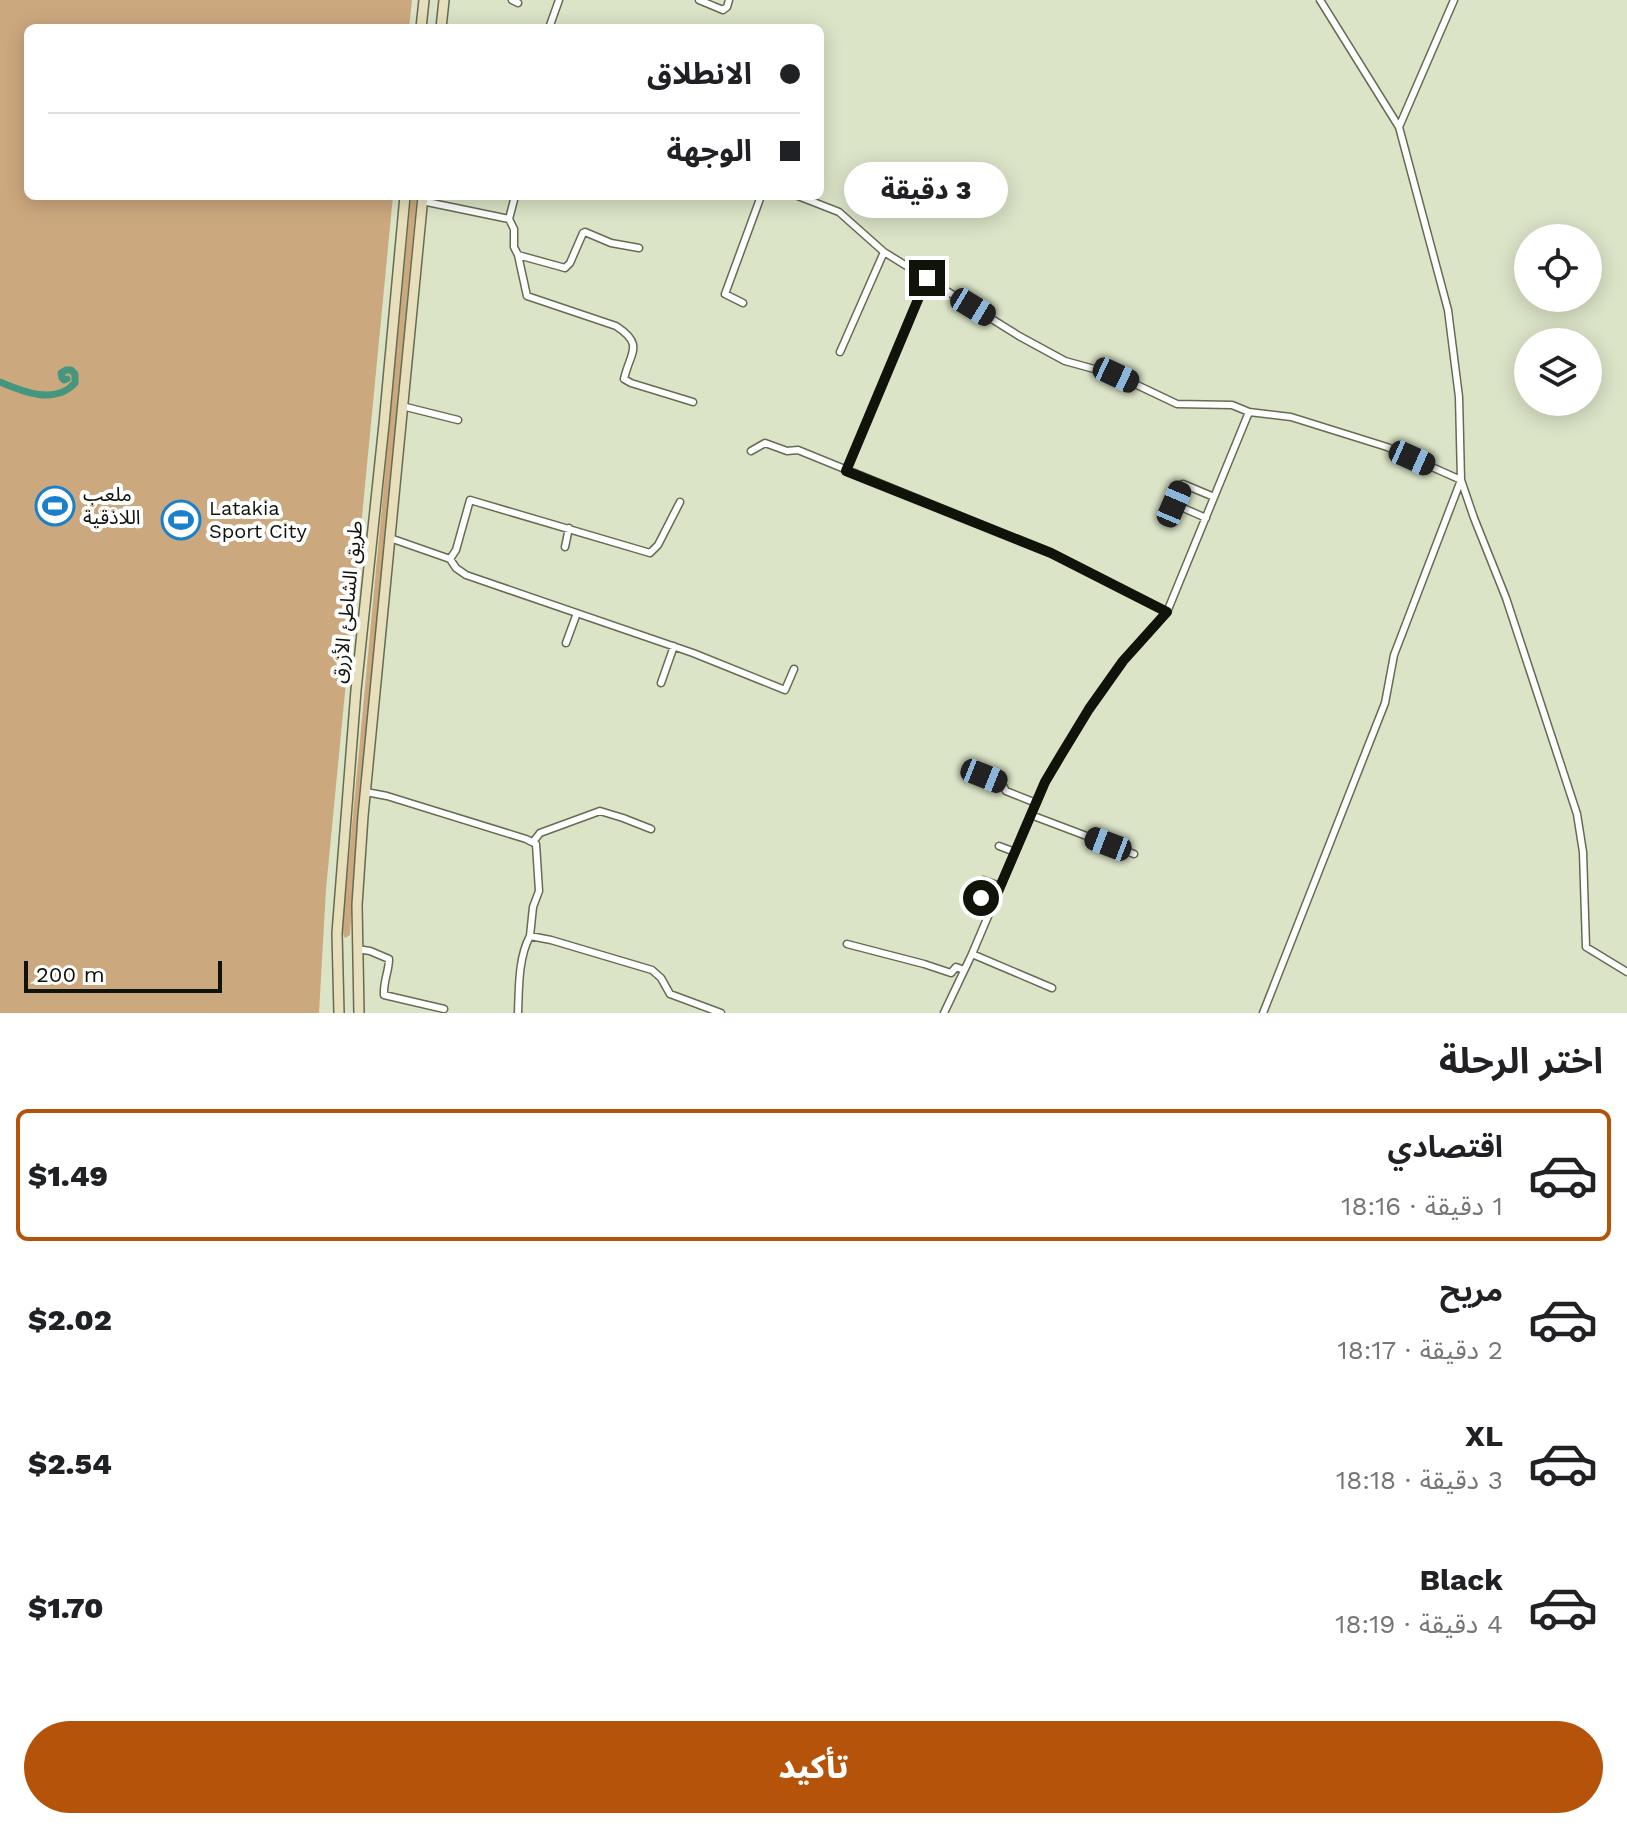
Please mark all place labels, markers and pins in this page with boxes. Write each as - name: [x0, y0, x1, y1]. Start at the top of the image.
- place label: ملعب اللاذقية: [83, 482, 141, 529]
- sports icon: ملعب اللاذقية: [34, 485, 76, 527]
- place label: Latakia Sport City: [209, 496, 307, 543]
- sports icon: Latakia Sport City: [160, 499, 202, 541]

